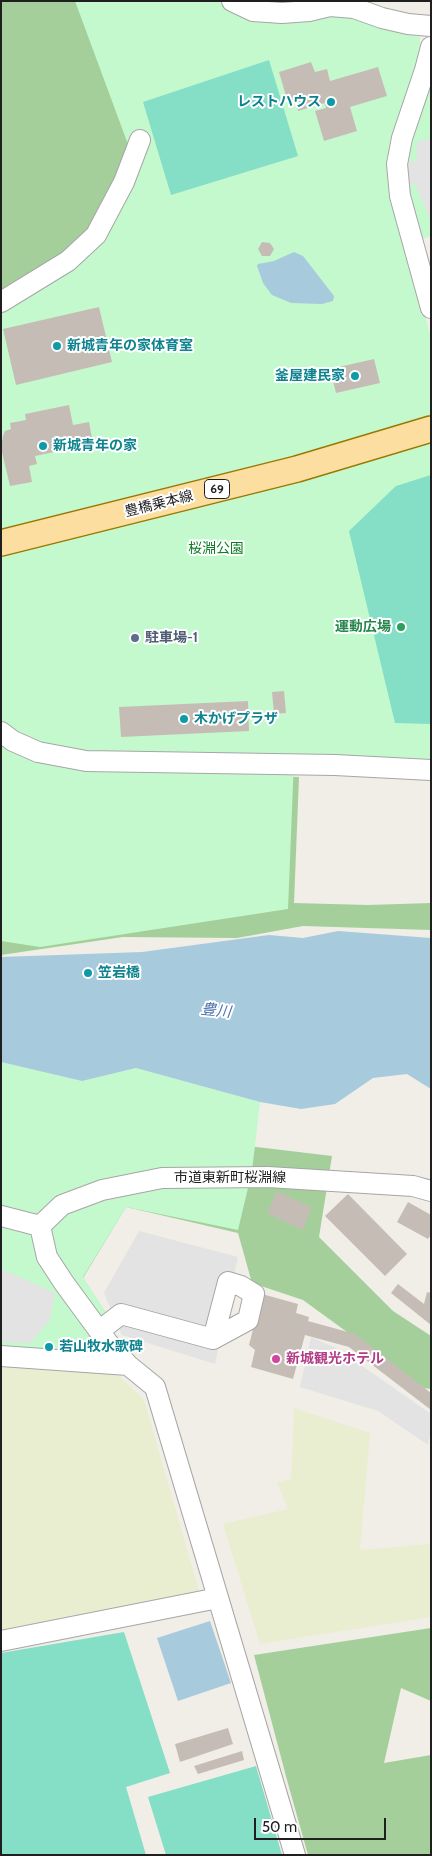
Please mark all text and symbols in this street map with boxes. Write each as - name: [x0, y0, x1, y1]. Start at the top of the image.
- place label: レストハウス: [237, 94, 321, 110]
- marker: レストハウス: [325, 96, 337, 108]
- place label: 新城青年の家体育室: [67, 338, 193, 354]
- marker: 新城青年の家体育室: [51, 340, 63, 352]
- place label: 釜屋建民家: [275, 368, 345, 384]
- marker: 釜屋建民家: [349, 370, 361, 382]
- place label: 新城青年の家: [53, 438, 137, 454]
- marker: 新城青年の家: [37, 440, 49, 452]
- road number: 69: [204, 479, 230, 498]
- street label: 豊橋乗本線: [123, 487, 195, 521]
- park label: 桜淵公園: [188, 541, 244, 557]
- place label: 運動広場: [335, 619, 391, 635]
- marker: 運動広場: [395, 621, 407, 633]
- place label: 駐車場-1: [145, 630, 198, 646]
- marker: 駐車場-1: [129, 632, 141, 644]
- place label: 木かげプラザ: [194, 711, 278, 727]
- marker: 木かげプラザ: [178, 713, 190, 725]
- place label: 笠岩橋: [98, 965, 140, 981]
- marker: 笠岩橋: [82, 967, 94, 979]
- water label: 豊川: [200, 1000, 232, 1022]
- street label: 市道東新町桜淵線: [174, 1170, 286, 1186]
- place label: 若山牧水歌碑: [59, 1339, 143, 1355]
- marker: 若山牧水歌碑: [43, 1341, 55, 1353]
- place label: 新城観光ホテル: [286, 1351, 384, 1367]
- marker: 新城観光ホテル: [270, 1353, 282, 1365]
- scale bar: [257, 1808, 390, 1840]
- text: 50 m: [262, 1818, 297, 1836]

